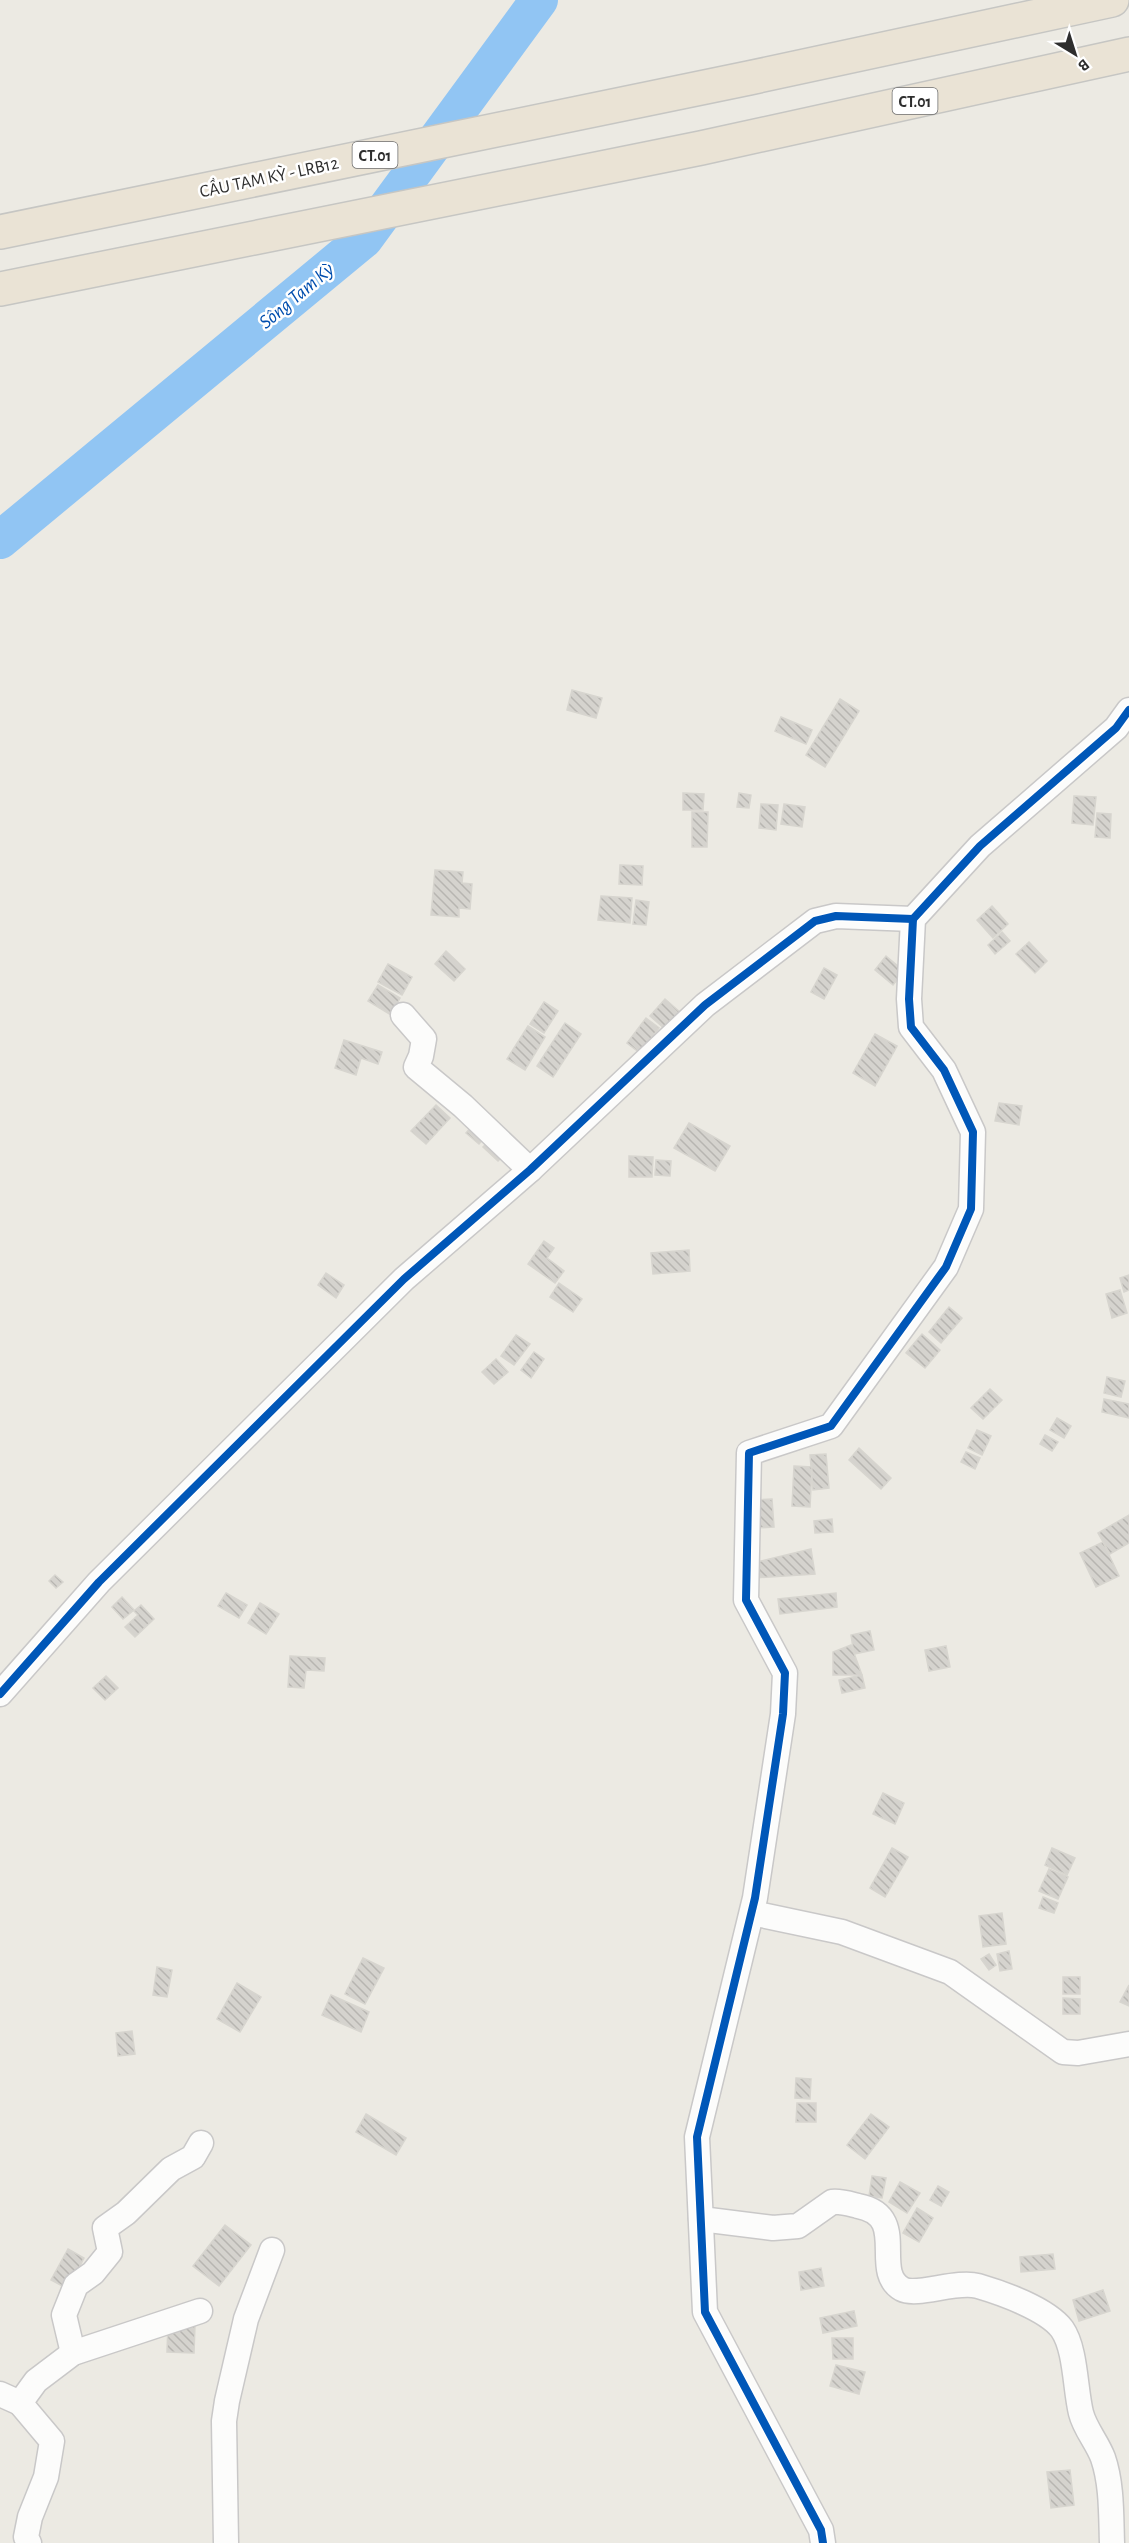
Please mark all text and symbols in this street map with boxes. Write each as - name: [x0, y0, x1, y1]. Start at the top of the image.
- north arrow: [1045, 24, 1105, 84]
- text: B: [1075, 56, 1092, 74]
- road number: CT.01: [892, 88, 938, 114]
- road number: CT.01: [352, 142, 398, 168]
- street label: CẦU TAM KỲ - LRB12: [197, 150, 340, 201]
- water label: Sông Tam Kỳ: [256, 259, 338, 333]

